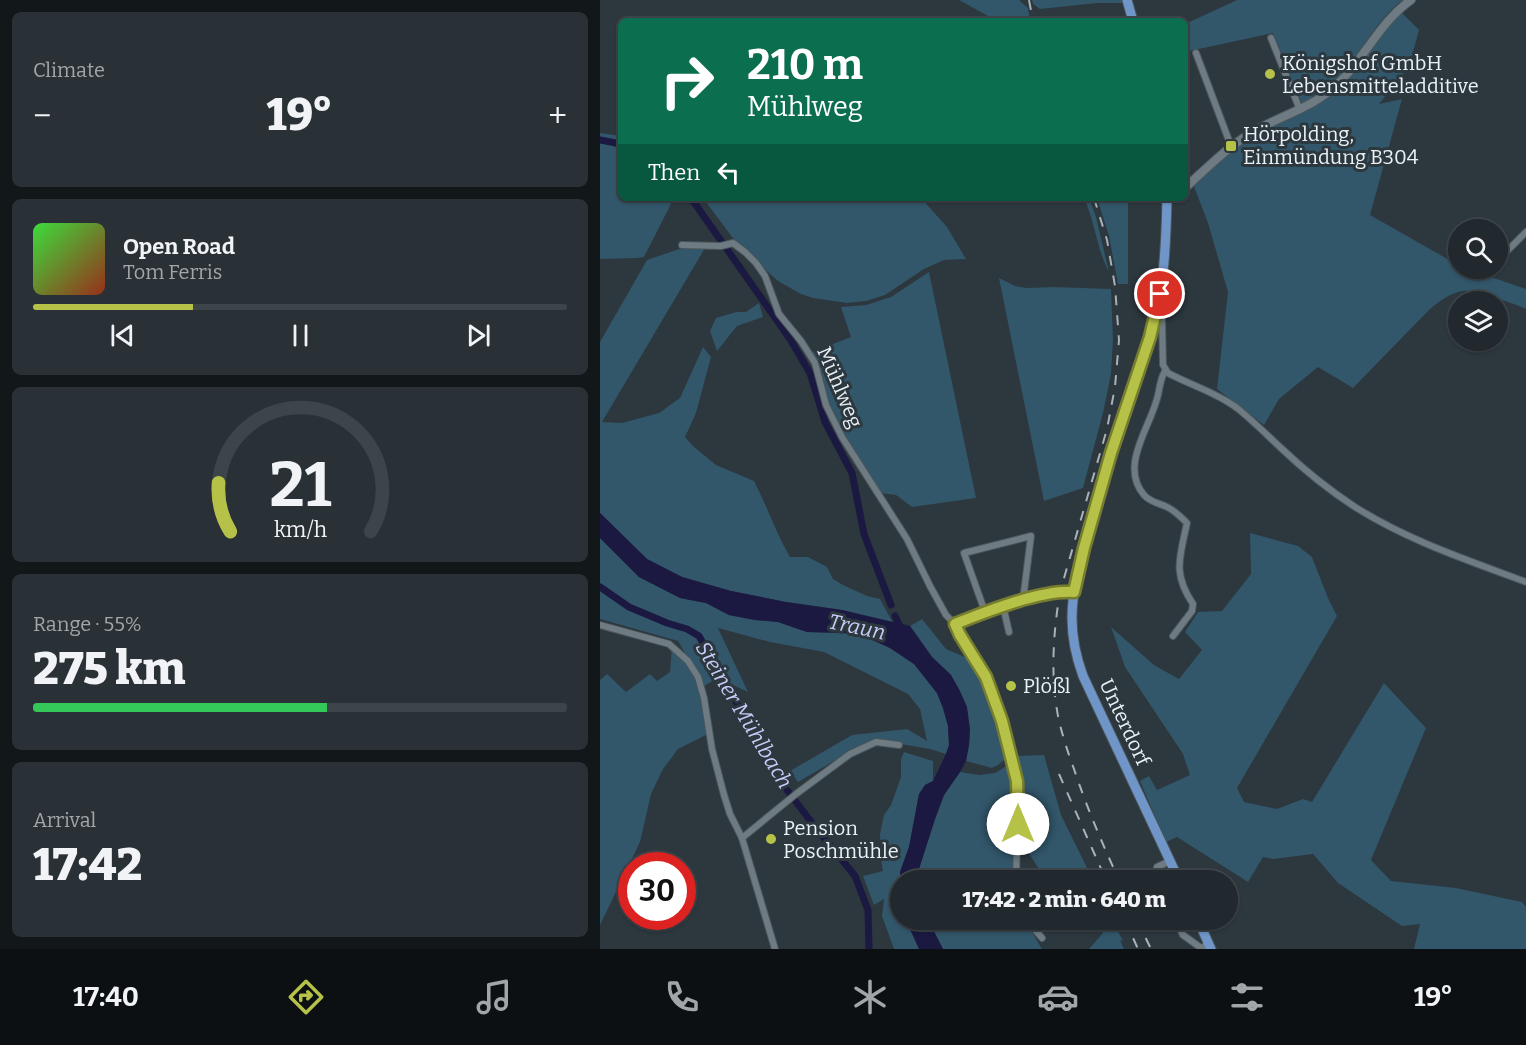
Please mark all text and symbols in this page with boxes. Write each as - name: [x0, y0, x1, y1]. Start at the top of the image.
- text: 210 m: [747, 40, 863, 90]
- icon: right: [648, 42, 726, 120]
- place label: Königshof GmbH Lebensmitteladditive: [1282, 51, 1479, 98]
- text: Climate: [33, 58, 105, 82]
- marker: Königshof GmbH Lebensmitteladditive: [1263, 67, 1277, 81]
- text: 19°: [267, 88, 333, 142]
- text: Mühlweg: [747, 91, 863, 123]
- text: −: [33, 96, 51, 136]
- text: +: [548, 96, 567, 136]
- place label: Hörpolding, Einmündung B304: [1243, 122, 1419, 169]
- marker: Hörpolding, Einmündung B304: [1224, 139, 1238, 153]
- icon: left: [712, 156, 745, 189]
- text: Then: [648, 159, 700, 186]
- map controls: [1448, 219, 1508, 351]
- button: search: [1448, 219, 1508, 279]
- text: Open Road: [123, 233, 235, 260]
- text: Tom Ferris: [123, 260, 222, 284]
- pin: [1134, 268, 1185, 319]
- icon: arrive: [1143, 277, 1176, 310]
- button: layers: [1448, 291, 1508, 351]
- icon: previous: [106, 319, 139, 352]
- icon: pause: [284, 319, 317, 352]
- icon: next: [462, 319, 495, 352]
- street label: Mühlweg: [812, 343, 868, 431]
- text: 21: [269, 448, 331, 523]
- text: km/h: [273, 517, 327, 543]
- water label: Traun: [826, 608, 888, 646]
- text: Range · 55%: [33, 612, 142, 636]
- water label: Steiner Mühlbach: [690, 637, 798, 793]
- text: 275 km: [33, 642, 185, 696]
- place label: Plößl: [1023, 674, 1071, 698]
- street label: Unterdorf: [1095, 675, 1156, 771]
- marker: Plößl: [1004, 679, 1018, 693]
- position arrow: [986, 792, 1050, 856]
- text: Arrival: [33, 808, 96, 832]
- place label: Pension Poschmühle: [783, 816, 899, 863]
- marker: Pension Poschmühle: [764, 832, 778, 846]
- text: 17:42: [33, 838, 142, 892]
- speed limit sign: 30: [618, 852, 696, 930]
- text: 17:42 · 2 min · 640 m: [962, 886, 1166, 913]
- icon: directions: [285, 976, 327, 1018]
- icon: music: [473, 976, 515, 1018]
- icon: phone: [661, 976, 703, 1018]
- icon: climate: [849, 976, 891, 1018]
- icon: car: [1037, 976, 1079, 1018]
- icon: filters: [1226, 976, 1268, 1018]
- text: 17:40: [73, 981, 139, 1013]
- text: 19°: [1414, 981, 1453, 1013]

